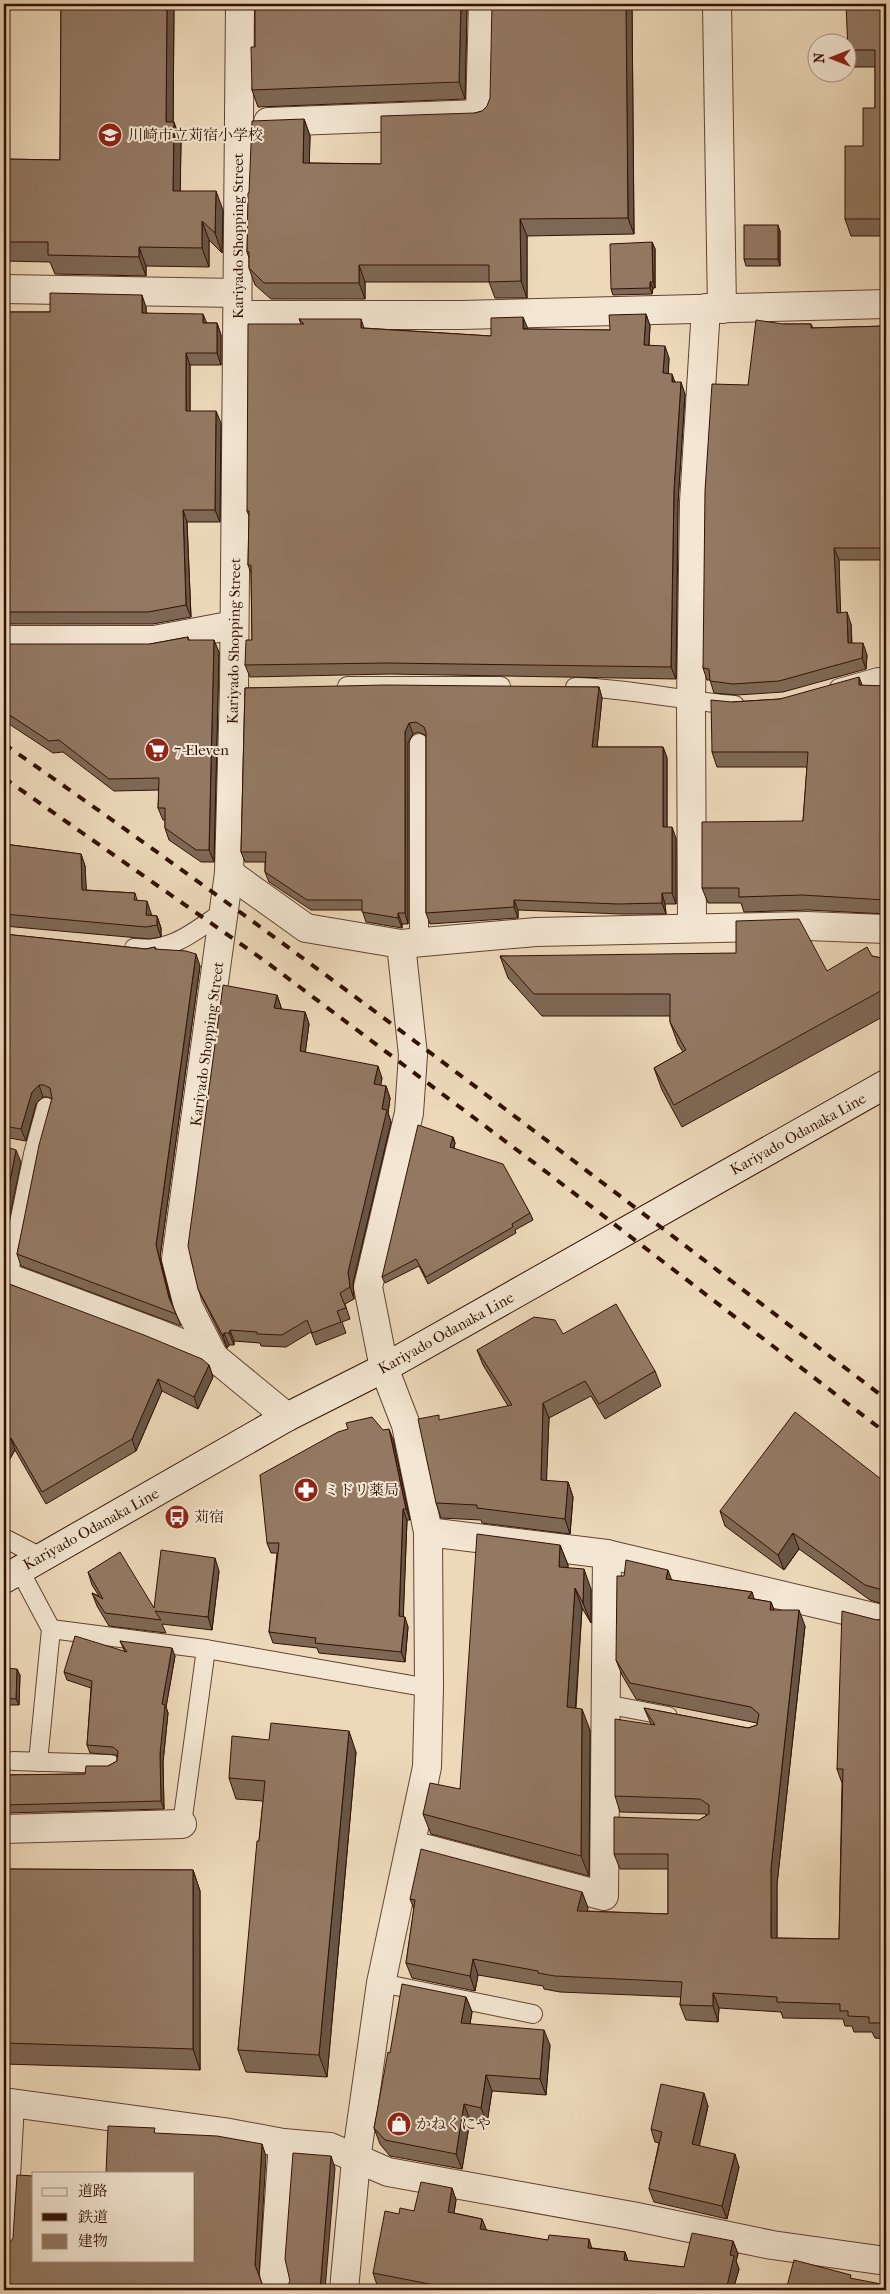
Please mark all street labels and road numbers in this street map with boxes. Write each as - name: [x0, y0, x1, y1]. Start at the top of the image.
- street label: Kariyado Shopping Street: [229, 152, 247, 319]
- street label: Kariyado Shopping Street: [224, 557, 244, 724]
- street label: Kariyado Shopping Street: [187, 960, 228, 1128]
- street label: Kariyado Odanaka Line: [727, 1089, 869, 1179]
- street label: Kariyado Odanaka Line: [375, 1288, 517, 1378]
- street label: Kariyado Odanaka Line: [20, 1484, 162, 1574]

